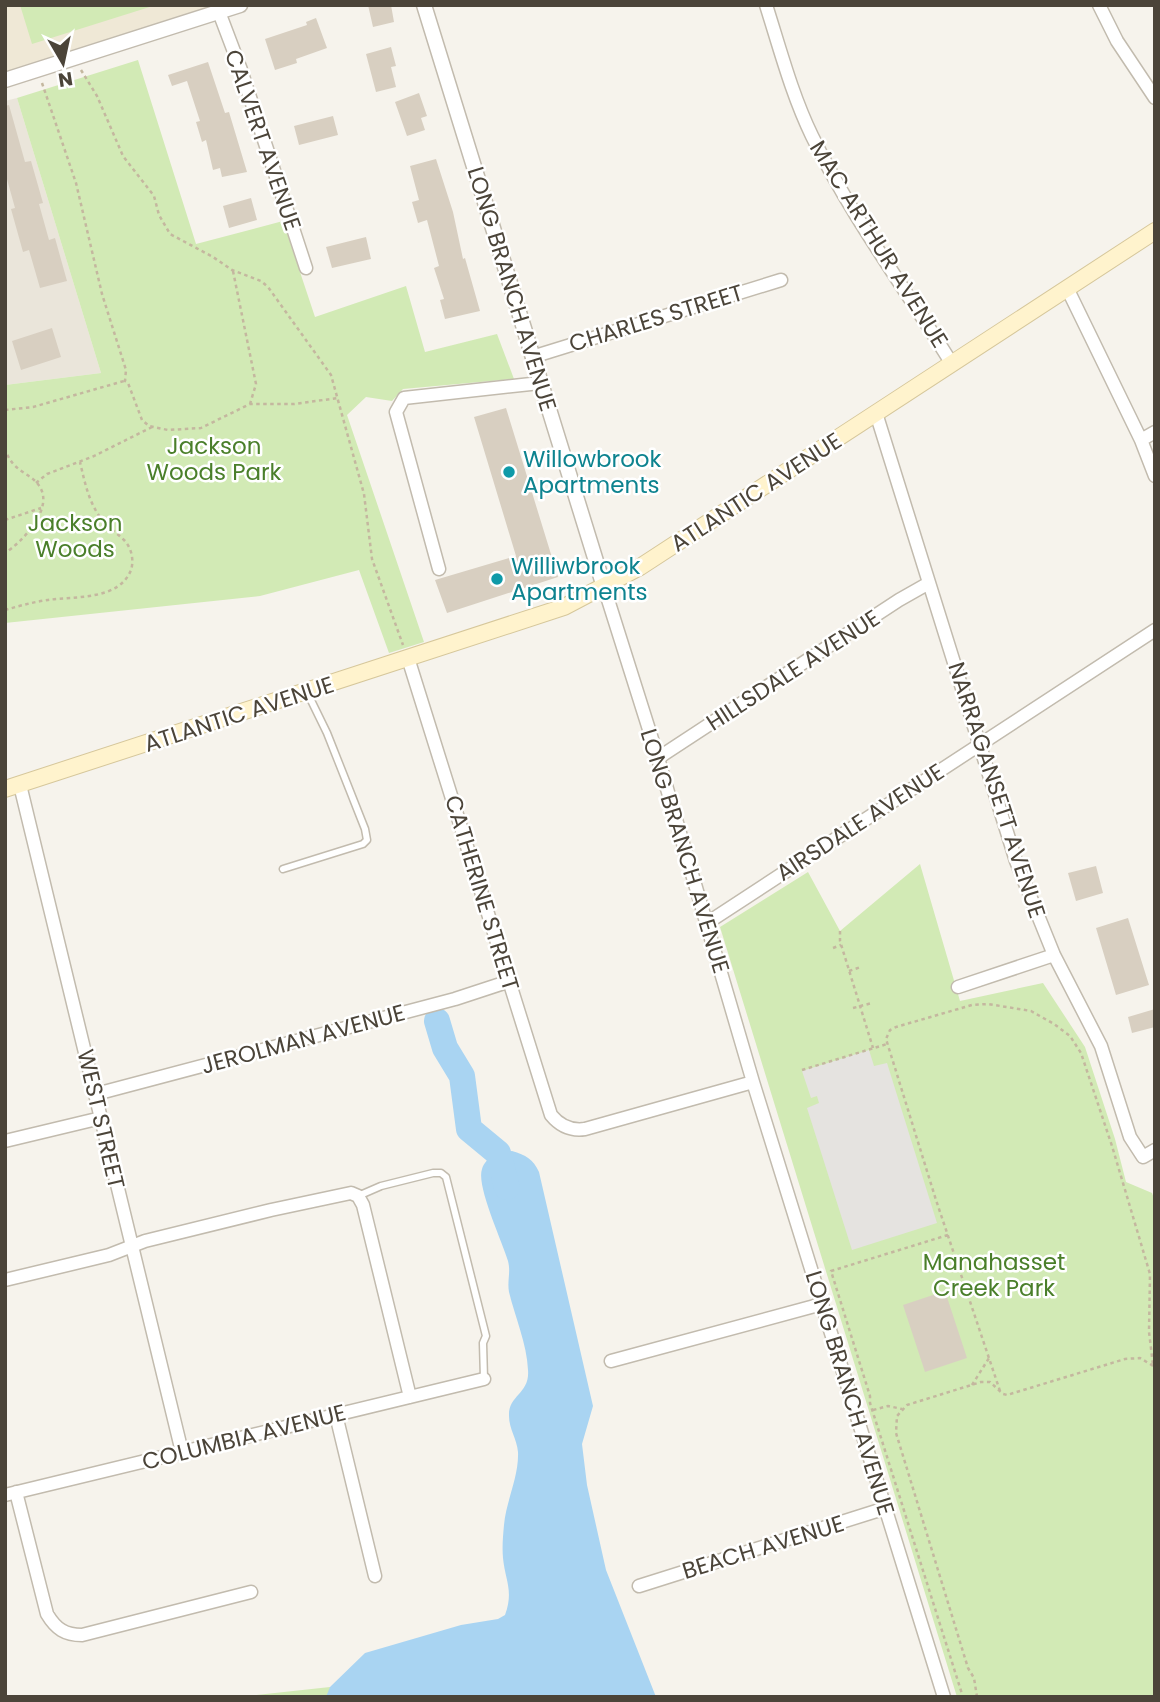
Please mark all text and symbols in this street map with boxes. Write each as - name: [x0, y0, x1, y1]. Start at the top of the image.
- north arrow: [28, 28, 98, 98]
- street label: CALVERT AVENUE: [217, 45, 309, 235]
- text: N: [56, 65, 75, 94]
- street label: MAC ARTHUR AVENUE: [802, 134, 956, 354]
- street label: LONG BRANCH AVENUE: [460, 163, 564, 415]
- street label: CHARLES STREET: [565, 276, 747, 360]
- street label: ATLANTIC AVENUE: [664, 425, 848, 559]
- park label: Jackson Woods Park: [147, 430, 282, 488]
- place label: Willowbrook Apartments: [523, 443, 662, 501]
- marker: Willowbrook Apartments: [501, 464, 517, 480]
- park label: Jackson Woods: [28, 507, 123, 565]
- place label: Williwbrook Apartments: [511, 550, 648, 608]
- marker: Williwbrook Apartments: [489, 571, 505, 587]
- street label: HILLSDALE AVENUE: [700, 602, 886, 738]
- street label: NARRAGANSETT AVENUE: [940, 658, 1054, 922]
- street label: ATLANTIC AVENUE: [140, 668, 338, 760]
- street label: LONG BRANCH AVENUE: [633, 725, 737, 977]
- street label: AIRSDALE AVENUE: [770, 756, 950, 888]
- street label: CATHERINE STREET: [437, 791, 527, 995]
- street label: JEROLMAN AVENUE: [197, 996, 409, 1082]
- street label: WEST STREET: [69, 1046, 133, 1192]
- park label: Manahasset Creek Park: [923, 1246, 1065, 1304]
- street label: LONG BRANCH AVENUE: [798, 1267, 902, 1519]
- street label: COLUMBIA AVENUE: [139, 1396, 349, 1478]
- street label: BEACH AVENUE: [678, 1507, 848, 1587]

